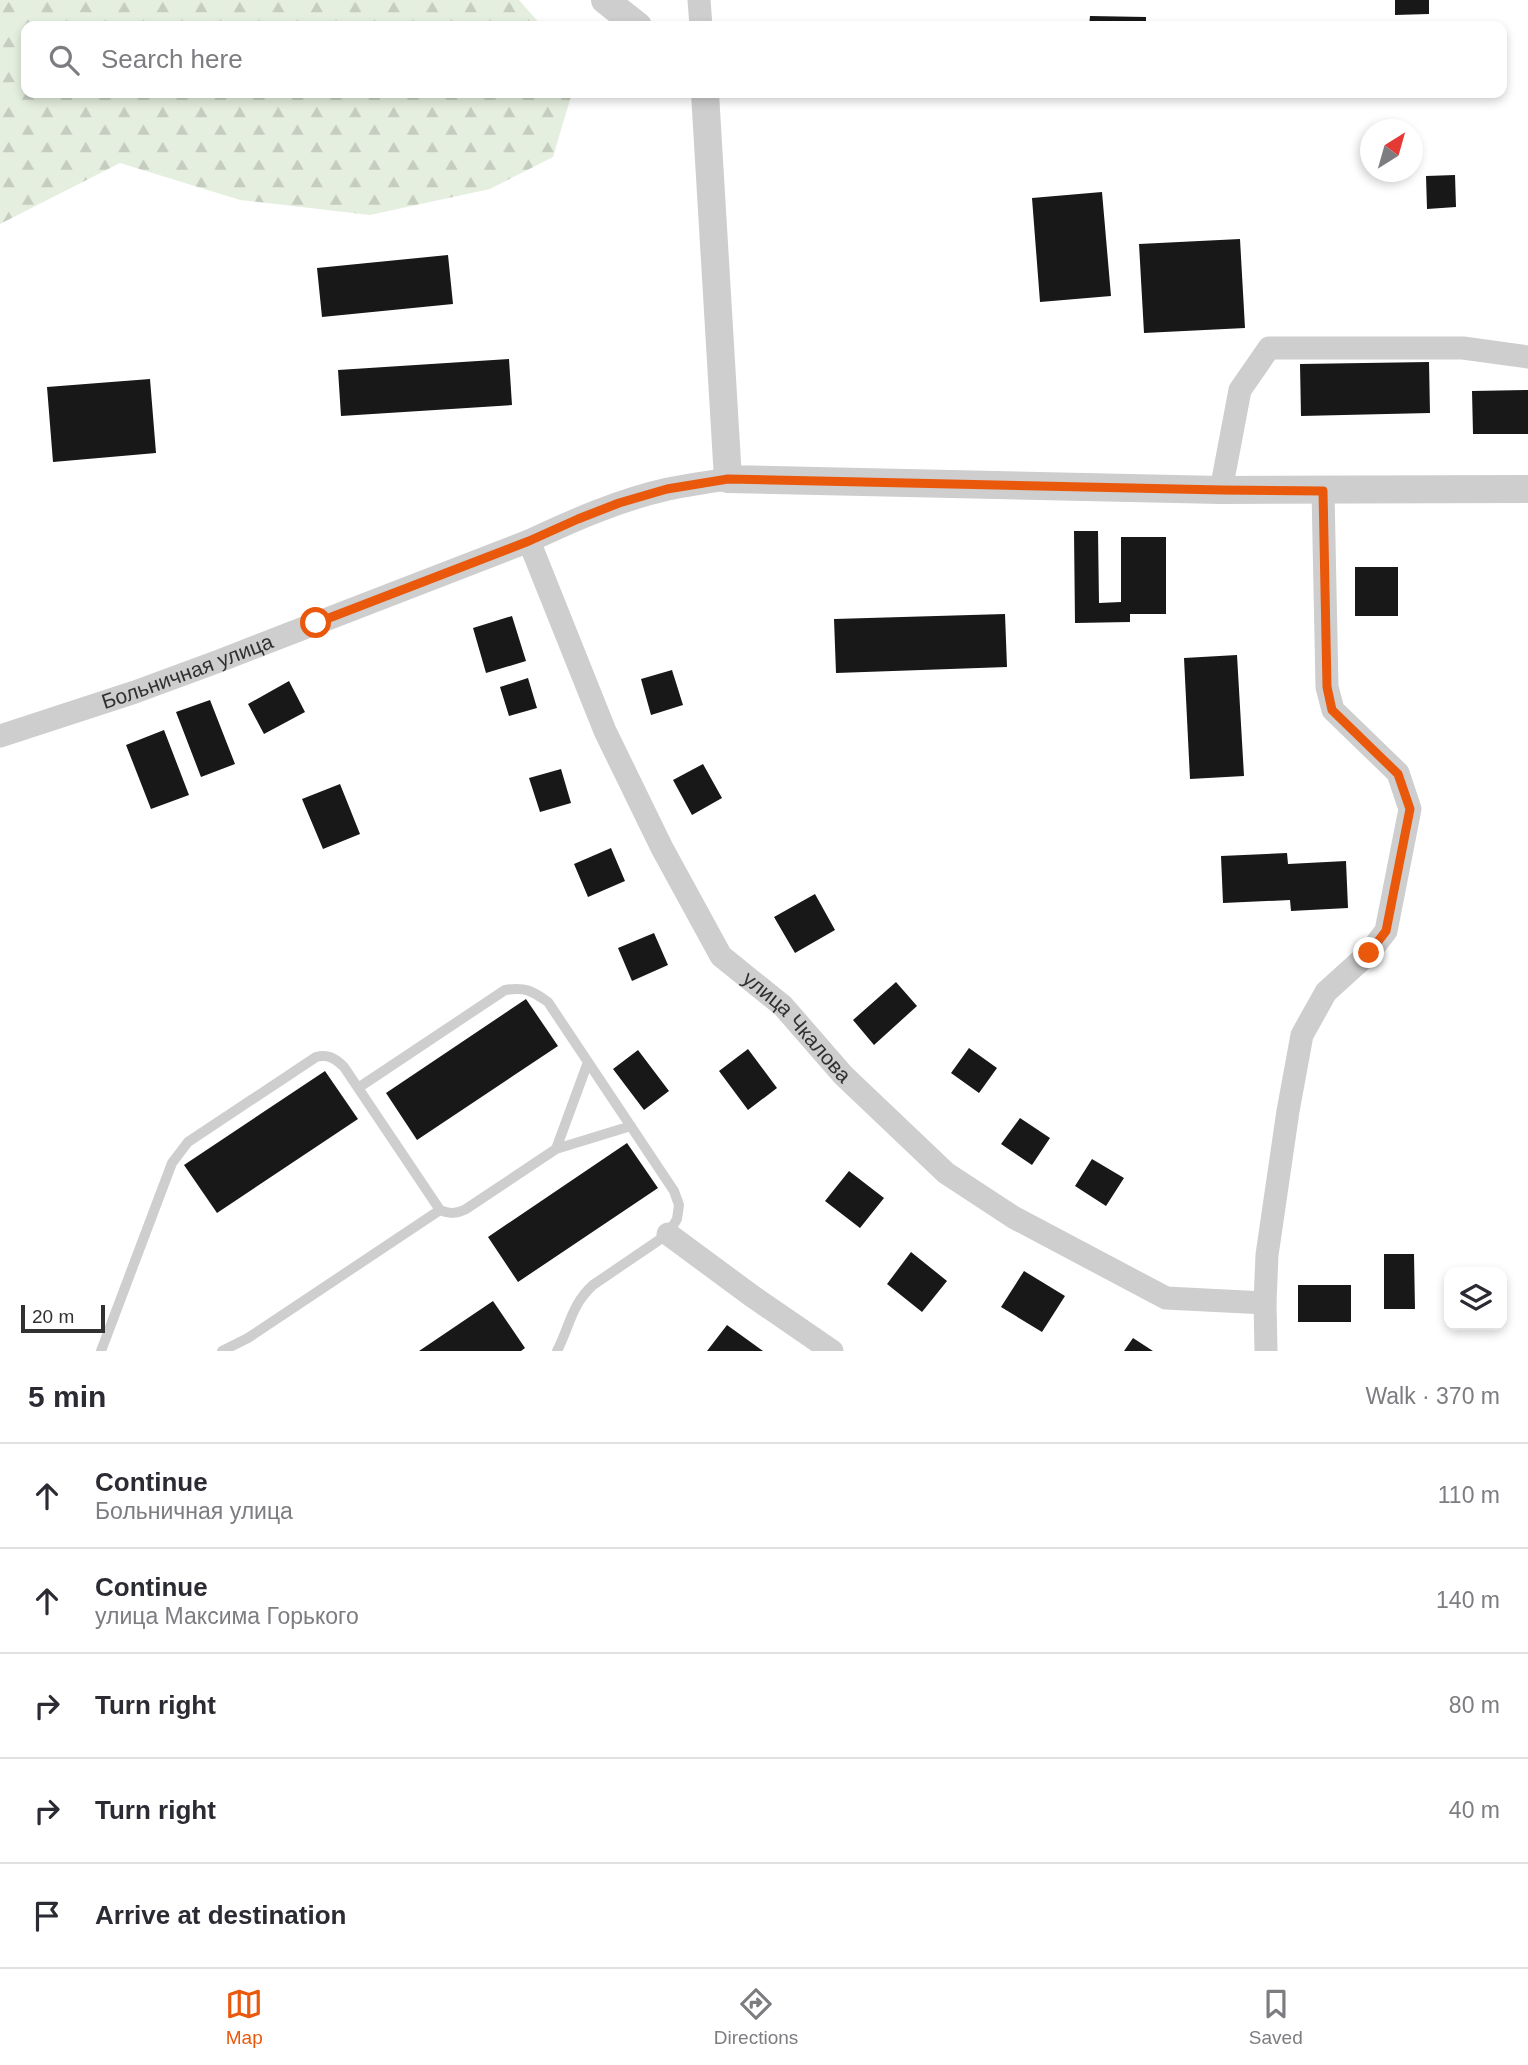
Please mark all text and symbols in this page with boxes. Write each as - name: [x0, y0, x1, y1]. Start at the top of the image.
- search box: [21, 21, 1507, 98]
- icon: search: [45, 41, 83, 79]
- text: Search here: [101, 44, 243, 74]
- north arrow: [1360, 119, 1423, 182]
- route start: [300, 607, 331, 638]
- street label: Больничная улица: [99, 629, 276, 713]
- route end: [1353, 937, 1384, 968]
- street label: улица Чкалова: [738, 966, 856, 1087]
- map controls: [1444, 1267, 1507, 1330]
- button: layers: [1444, 1267, 1507, 1330]
- scale bar: [21, 1302, 105, 1334]
- text: 20 m: [32, 1306, 74, 1327]
- text: 5 min: [28, 1380, 106, 1413]
- text: Walk · 370 m: [1365, 1383, 1500, 1409]
- text: Continue: [95, 1467, 208, 1497]
- icon: ahead: [28, 1477, 66, 1515]
- text: 110 m: [1438, 1482, 1500, 1508]
- text: Больничная улица: [95, 1498, 293, 1524]
- text: Continue: [95, 1572, 208, 1602]
- icon: ahead: [28, 1582, 66, 1620]
- text: 140 m: [1436, 1587, 1500, 1613]
- text: улица Максима Горького: [95, 1603, 359, 1629]
- icon: right: [28, 1687, 66, 1725]
- text: Turn right: [95, 1690, 216, 1720]
- text: 80 m: [1449, 1692, 1500, 1718]
- icon: right: [28, 1792, 66, 1830]
- text: Turn right: [95, 1795, 216, 1825]
- text: 40 m: [1449, 1797, 1500, 1823]
- icon: arrive: [28, 1897, 66, 1935]
- text: Arrive at destination: [95, 1900, 346, 1930]
- tab: Map: [225, 1985, 263, 2049]
- tab: Directions: [714, 1985, 798, 2049]
- tab: Saved: [1249, 1985, 1303, 2049]

